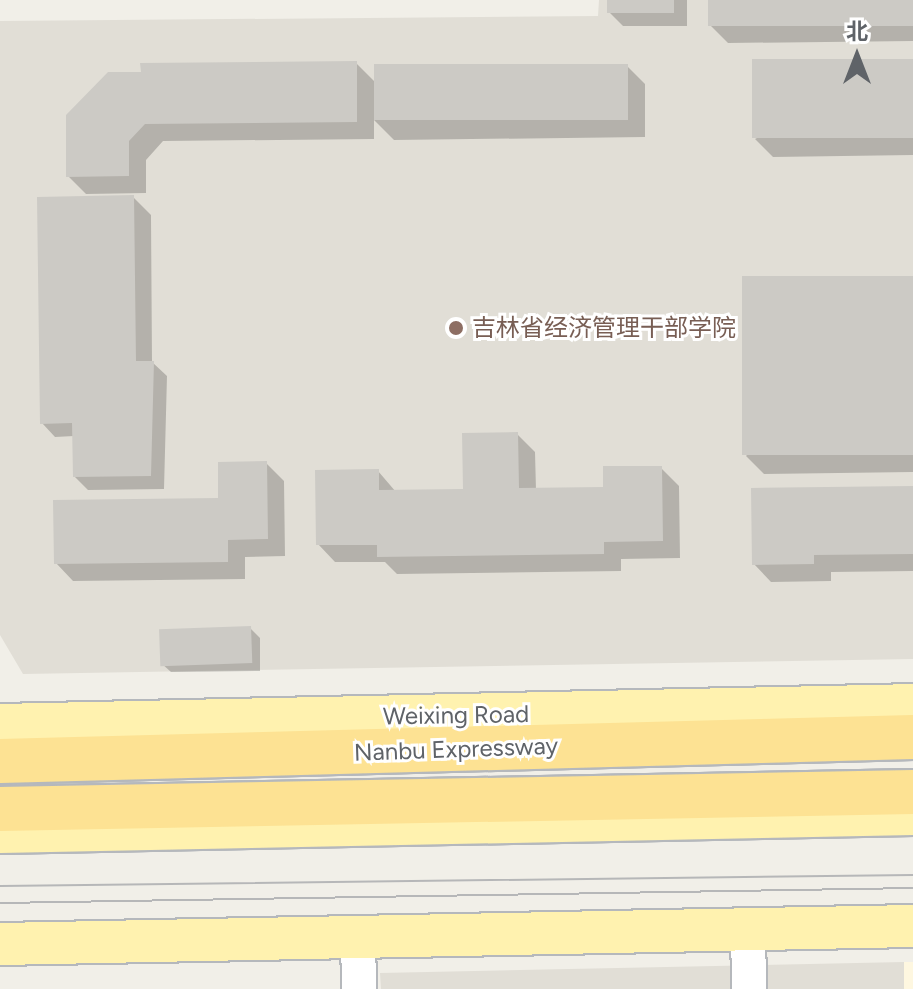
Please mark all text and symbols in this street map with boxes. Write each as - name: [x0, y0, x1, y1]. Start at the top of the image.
- north arrow: [817, 16, 897, 96]
- text: 北: [846, 18, 868, 45]
- place label: 吉林省经济管理干部学院: [472, 314, 736, 342]
- marker: 吉林省经济管理干部学院: [447, 319, 465, 337]
- street label: Weixing Road: [383, 699, 529, 731]
- street label: Nanbu Expressway: [353, 731, 559, 767]

